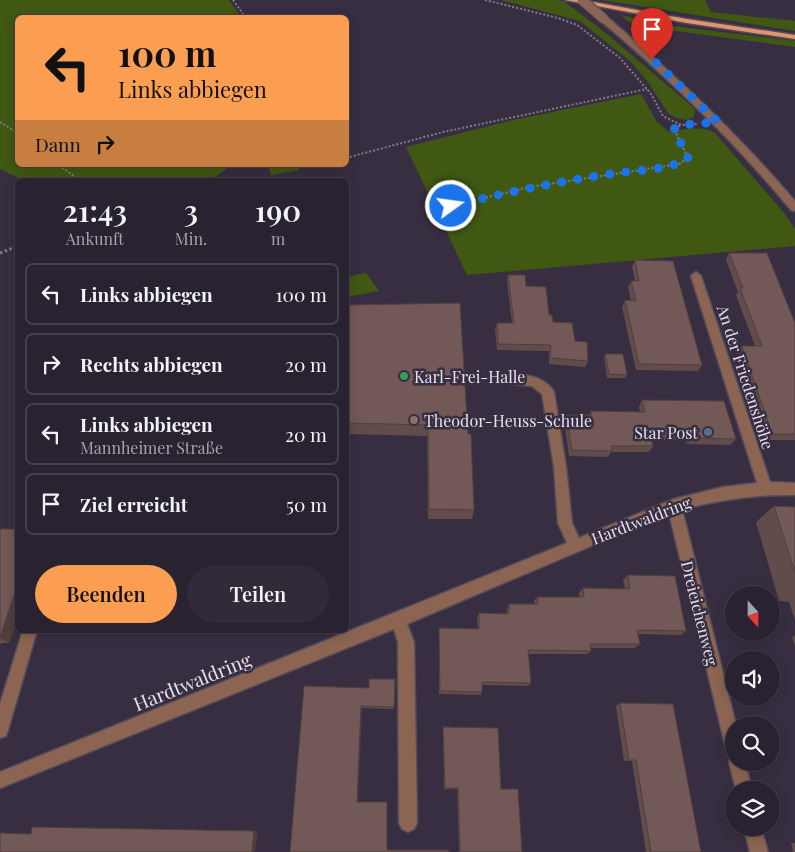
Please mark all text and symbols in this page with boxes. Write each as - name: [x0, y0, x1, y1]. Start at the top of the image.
- pin: [631, 8, 673, 59]
- icon: arrive: [638, 15, 666, 43]
- text: 100 m: [118, 29, 216, 76]
- icon: left: [35, 35, 100, 100]
- text: Links abbiegen: [118, 74, 267, 104]
- icon: right: [91, 130, 119, 158]
- text: Dann: [35, 131, 81, 157]
- position arrow: [424, 179, 476, 231]
- text: 21:43: [63, 190, 127, 230]
- text: 3: [184, 190, 198, 230]
- text: 190: [255, 190, 301, 230]
- text: Ankunft: [66, 228, 124, 249]
- text: Min.: [175, 228, 207, 249]
- text: m: [271, 228, 285, 249]
- icon: left: [37, 280, 65, 308]
- text: Links abbiegen: [80, 281, 213, 307]
- text: 100 m: [276, 281, 327, 307]
- street label: An der Friedenshöhe: [712, 301, 779, 452]
- icon: right: [37, 350, 65, 378]
- text: Rechts abbiegen: [80, 351, 223, 377]
- text: 20 m: [285, 351, 327, 377]
- place label: Karl-Frei-Halle: [414, 366, 525, 387]
- marker: Karl-Frei-Halle: [398, 370, 410, 382]
- place label: Theodor-Heuss-Schule: [424, 410, 592, 431]
- text: Links abbiegen: [80, 411, 213, 437]
- marker: Theodor-Heuss-Schule: [408, 414, 420, 426]
- icon: left: [37, 420, 65, 448]
- text: 20 m: [285, 421, 327, 447]
- place label: Star Post: [634, 422, 698, 443]
- marker: Star Post: [702, 426, 714, 438]
- text: Mannheimer Straße: [80, 437, 223, 458]
- icon: arrive: [37, 490, 65, 518]
- text: Ziel erreicht: [80, 491, 188, 517]
- text: 50 m: [286, 491, 327, 517]
- street label: Hardtwaldring: [588, 491, 694, 549]
- street label: Dreieichenweg: [677, 558, 723, 668]
- button: Beenden: [35, 565, 177, 623]
- button: Teilen: [187, 565, 329, 623]
- north arrow: [725, 586, 780, 641]
- map controls: [725, 586, 780, 836]
- street label: Hardtwaldring: [129, 646, 255, 716]
- button: sound: [725, 651, 780, 706]
- button: search: [725, 716, 780, 771]
- button: layers: [725, 781, 780, 836]

